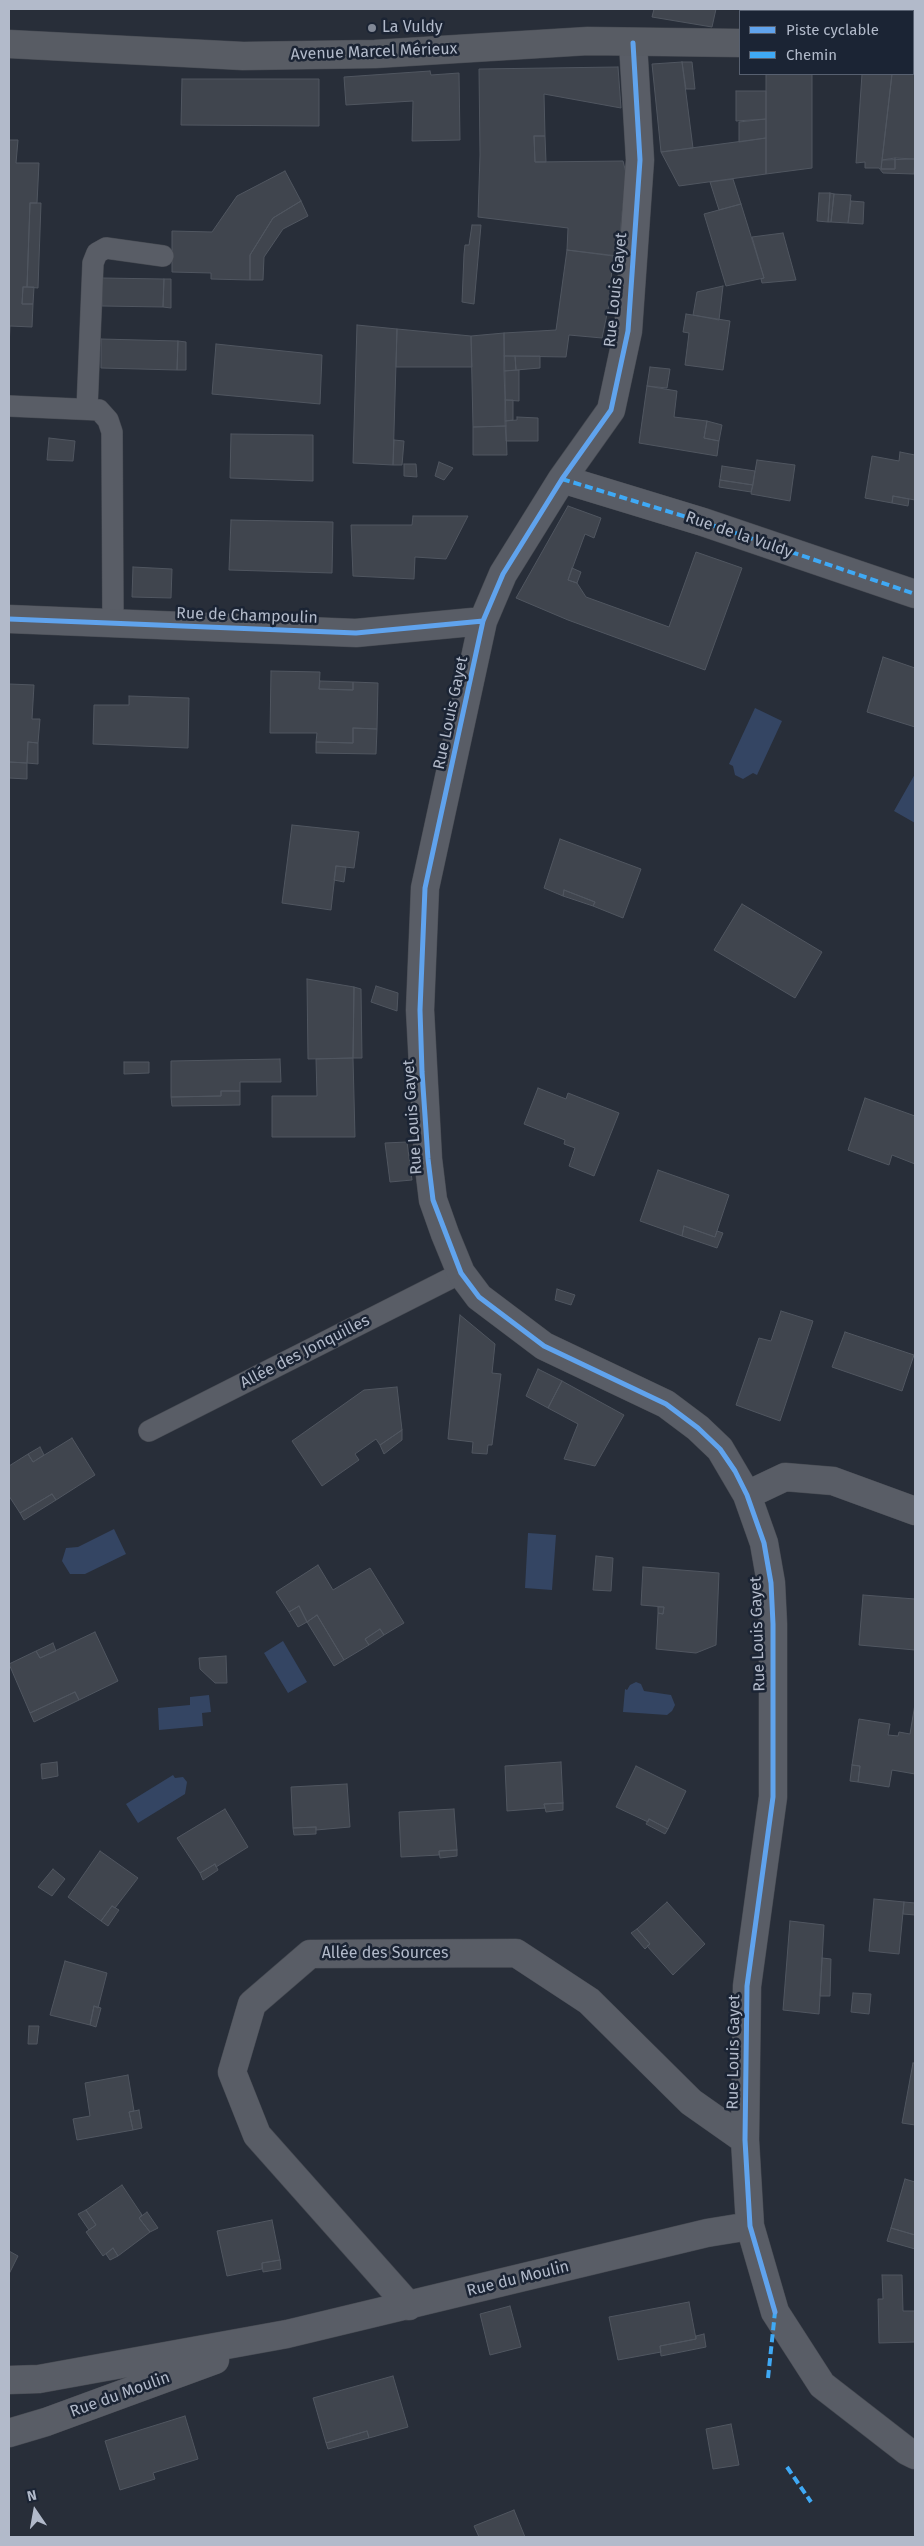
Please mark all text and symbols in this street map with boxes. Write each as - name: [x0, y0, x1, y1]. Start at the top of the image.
- legend: [739, 10, 914, 75]
- place label: La Vuldy: [382, 18, 443, 38]
- text: Piste cyclable: [786, 21, 879, 39]
- marker: La Vuldy: [366, 22, 378, 34]
- street label: Avenue Marcel Mérieux: [290, 39, 458, 65]
- text: Chemin: [786, 46, 837, 64]
- street label: Rue Louis Gayet: [600, 232, 632, 348]
- street label: Rue de la Vuldy: [683, 508, 795, 562]
- street label: Rue de Champoulin: [176, 604, 318, 628]
- street label: Rue Louis Gayet: [430, 655, 472, 771]
- street label: Rue Louis Gayet: [399, 1059, 427, 1175]
- street label: Allée des Jonquilles: [237, 1311, 373, 1393]
- street label: Rue Louis Gayet: [746, 1576, 770, 1692]
- street label: Allée des Sources: [322, 1944, 448, 1964]
- street label: Rue Louis Gayet: [723, 1994, 745, 2110]
- street label: Rue du Moulin: [465, 2257, 571, 2301]
- street label: Rue du Moulin: [67, 2368, 173, 2422]
- north arrow: [10, 2486, 60, 2536]
- text: N: [25, 2487, 38, 2505]

